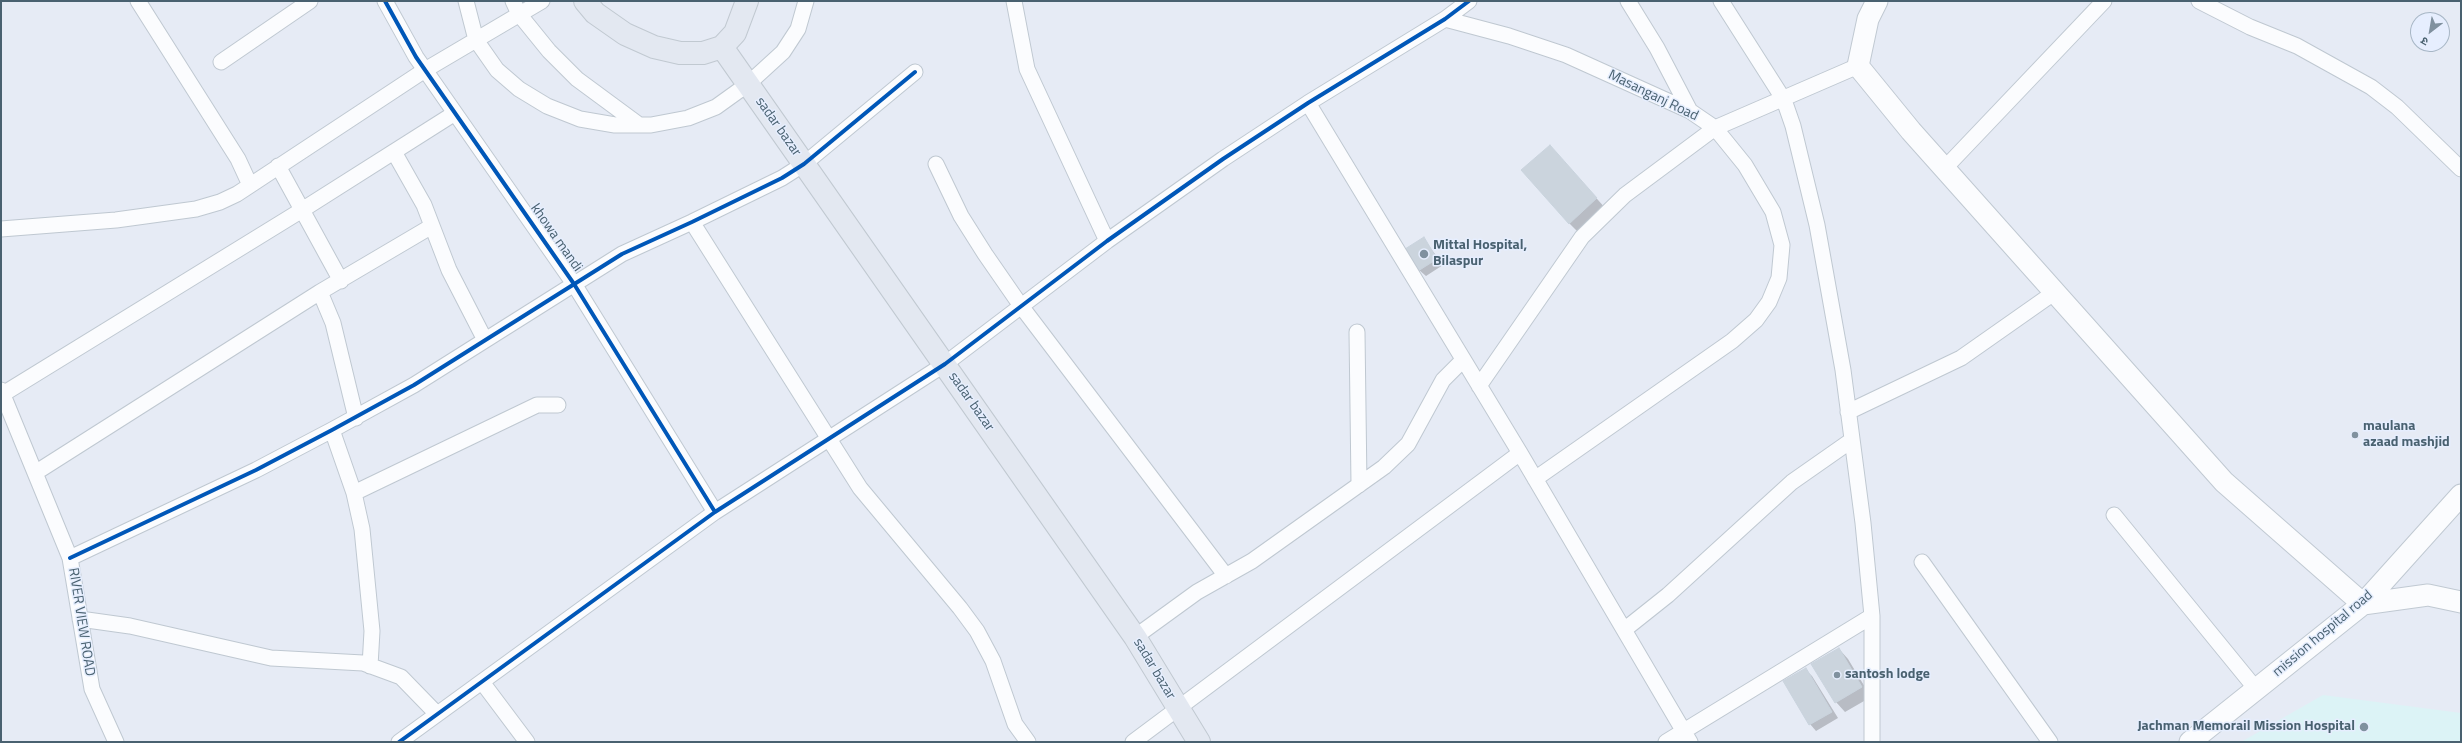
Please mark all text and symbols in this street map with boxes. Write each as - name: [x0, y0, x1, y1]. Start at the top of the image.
- north arrow: [2410, 12, 2450, 52]
- text: उ: [2417, 33, 2431, 50]
- street label: Masanganj Road: [1605, 67, 1701, 125]
- street label: sadar bazar: [751, 94, 805, 160]
- street label: khowa mandi: [526, 201, 586, 275]
- place label: Mittal Hospital, Bilaspur: [1433, 238, 1527, 270]
- marker: Mittal Hospital, Bilaspur: [1418, 248, 1430, 260]
- street label: sadar bazar: [944, 369, 998, 435]
- place label: maulana azaad mashjid: [2363, 419, 2450, 452]
- marker: maulana azaad mashjid: [2350, 430, 2360, 440]
- street label: RIVER VIEW ROAD: [64, 567, 98, 677]
- street label: mission hospital road: [2270, 587, 2376, 681]
- street label: sadar bazar: [1129, 635, 1179, 703]
- place label: santosh lodge: [1845, 667, 1930, 683]
- marker: santosh lodge: [1832, 670, 1842, 680]
- place label: Jachman Memorail Mission Hospital: [2137, 719, 2355, 735]
- marker: Jachman Memorail Mission Hospital: [2358, 721, 2370, 733]

